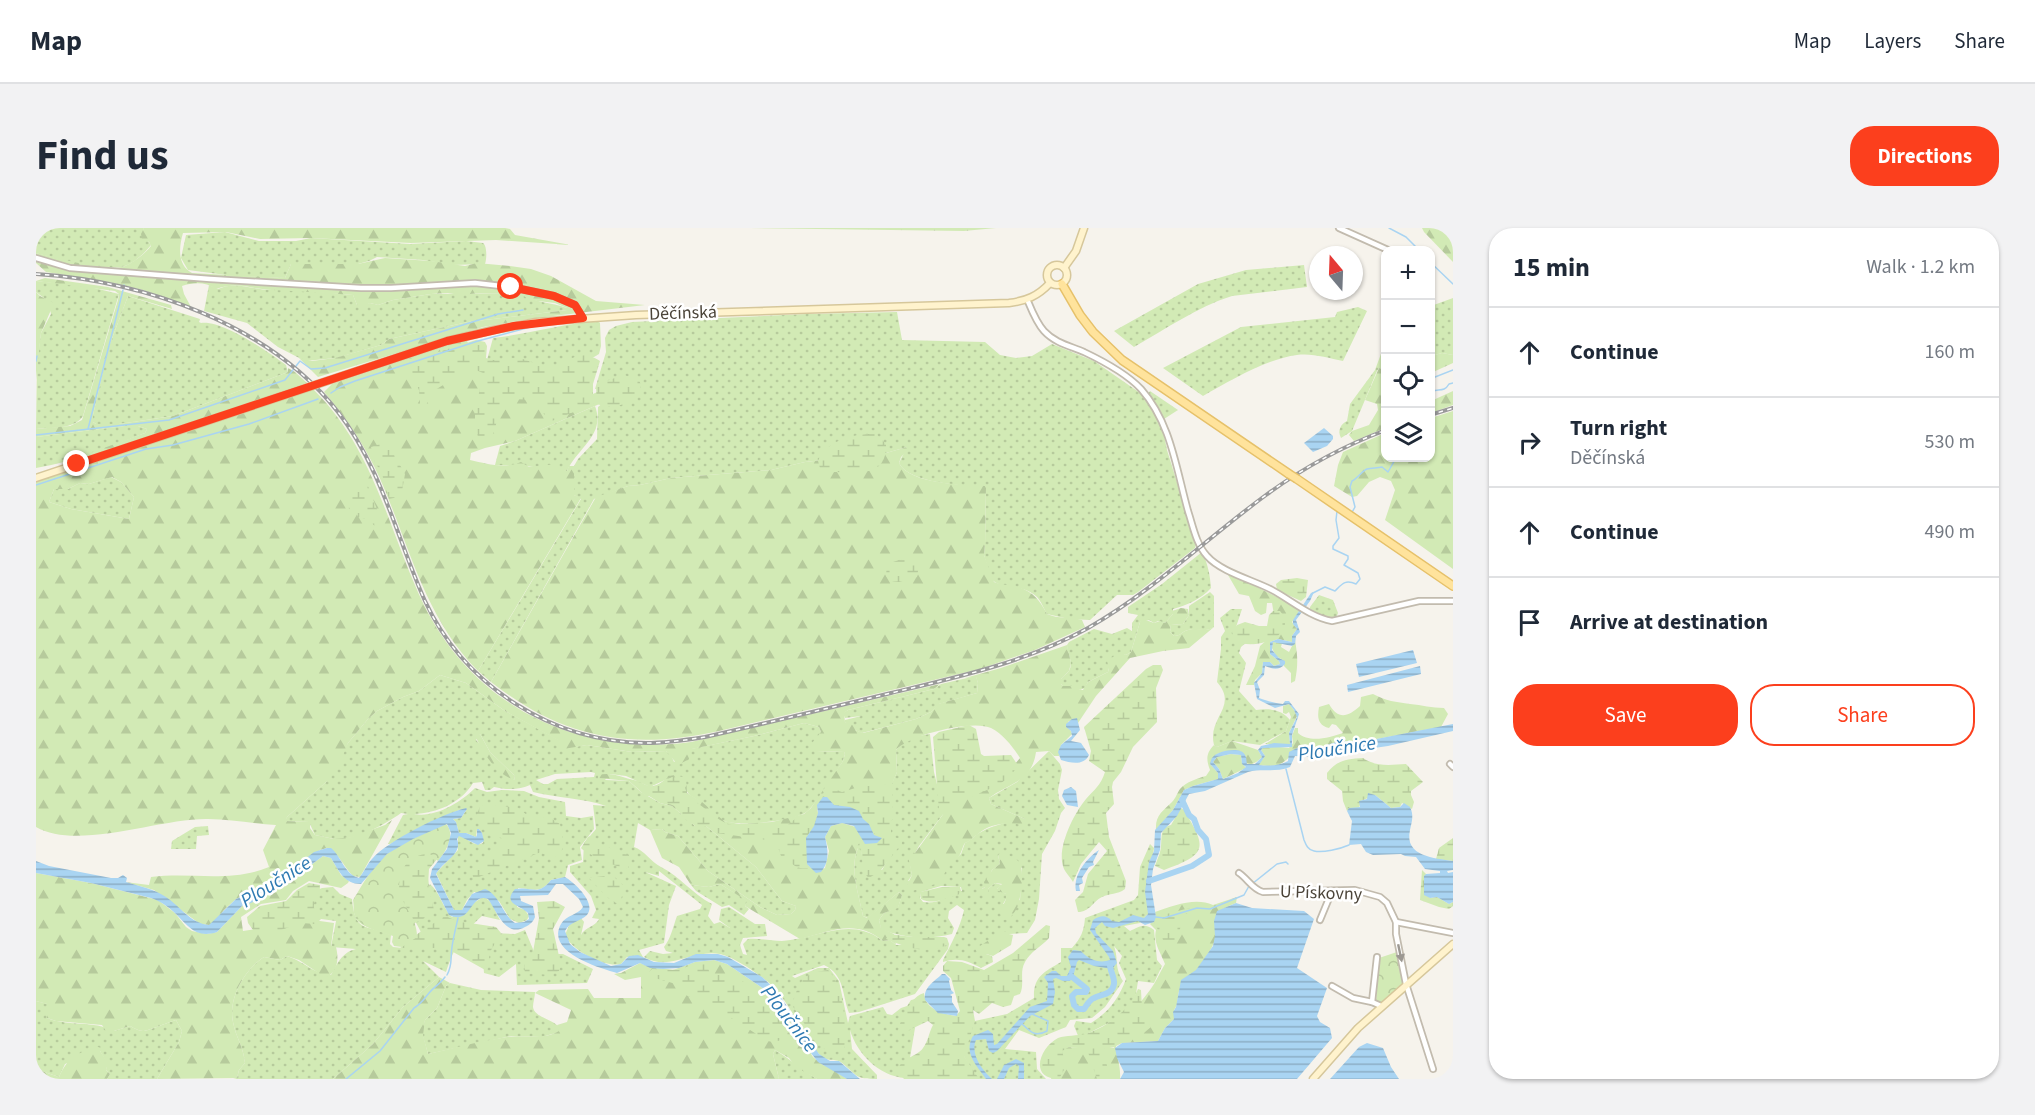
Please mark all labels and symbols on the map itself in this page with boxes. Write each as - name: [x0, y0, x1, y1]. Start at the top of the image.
- north arrow: [1309, 246, 1363, 300]
- route start: [497, 273, 523, 299]
- street label: Děčínská: [649, 299, 717, 327]
- route end: [63, 450, 89, 476]
- water label: Ploučnice: [1296, 729, 1378, 769]
- water label: Ploučnice: [235, 849, 317, 915]
- street label: U Pískovny: [1279, 879, 1363, 907]
- one-way arrow: [1395, 943, 1405, 962]
- water label: Ploučnice: [754, 979, 824, 1059]

